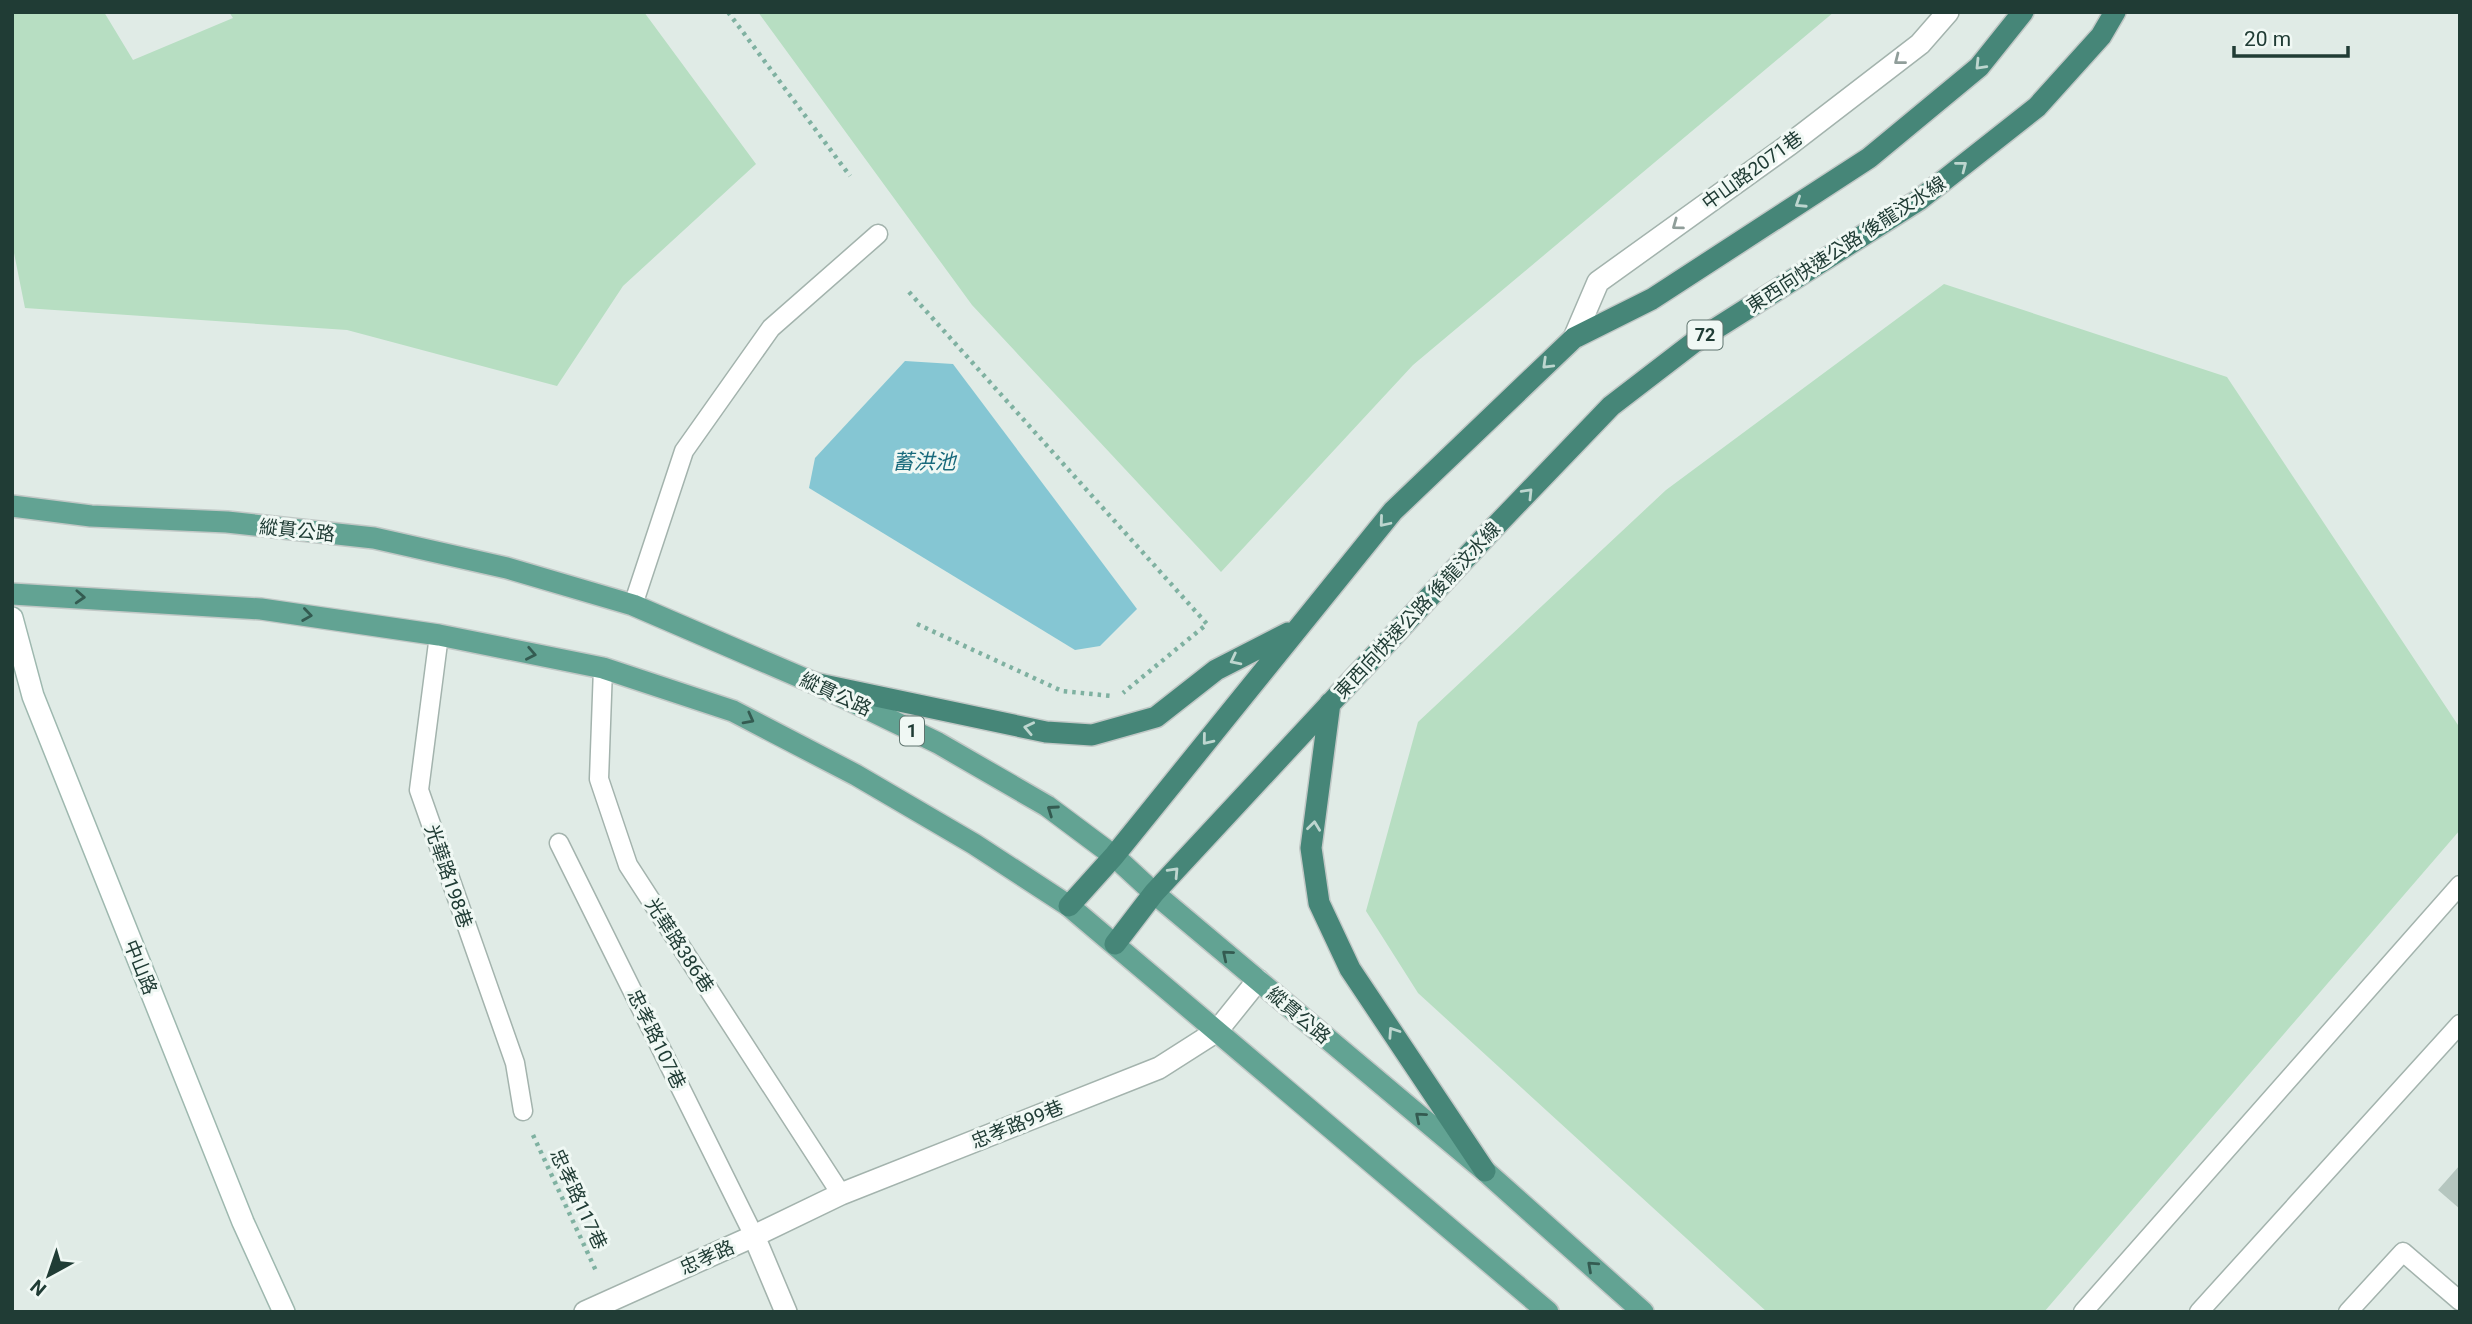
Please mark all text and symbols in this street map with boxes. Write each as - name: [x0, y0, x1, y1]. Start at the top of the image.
- scale bar: [2234, 14, 2348, 58]
- text: 20 m: [2244, 27, 2291, 51]
- one-way arrow: [1894, 51, 1907, 64]
- one-way arrow: [1975, 57, 1988, 70]
- street label: 中山路2071巷: [1698, 126, 1807, 215]
- one-way arrow: [1954, 162, 1967, 175]
- street label: 東西向快速公路 後龍汶水線: [1742, 171, 1950, 317]
- one-way arrow: [1795, 195, 1808, 208]
- one-way arrow: [1672, 217, 1685, 229]
- road number: 72: [1688, 320, 1722, 349]
- one-way arrow: [1542, 356, 1555, 368]
- water label: 蓄洪池: [893, 450, 957, 474]
- one-way arrow: [1519, 488, 1532, 501]
- one-way arrow: [1380, 514, 1392, 527]
- street label: 縱貫公路: [258, 515, 336, 546]
- street label: 東西向快速公路 後龍汶水線: [1330, 517, 1505, 703]
- one-way arrow: [75, 589, 86, 604]
- one-way arrow: [301, 608, 313, 623]
- one-way arrow: [525, 645, 537, 660]
- one-way arrow: [1230, 652, 1242, 666]
- street label: 縱貫公路: [796, 668, 875, 721]
- one-way arrow: [741, 710, 754, 724]
- road number: 1: [900, 716, 924, 746]
- one-way arrow: [1023, 722, 1035, 737]
- one-way arrow: [1203, 732, 1216, 744]
- one-way arrow: [1047, 806, 1060, 818]
- one-way arrow: [1306, 820, 1321, 832]
- street label: 光華路198巷: [420, 821, 477, 931]
- one-way arrow: [1165, 867, 1178, 880]
- street label: 光華路386巷: [641, 894, 719, 997]
- street label: 中山路: [119, 936, 162, 998]
- one-way arrow: [1223, 951, 1236, 963]
- street label: 縱貫公路: [1262, 982, 1335, 1049]
- street label: 忠孝路107巷: [623, 986, 691, 1093]
- one-way arrow: [1388, 1027, 1401, 1040]
- street label: 忠孝路99巷: [968, 1096, 1067, 1153]
- one-way arrow: [1416, 1113, 1429, 1125]
- street label: 忠孝路117巷: [545, 1145, 612, 1253]
- street label: 忠孝路: [676, 1235, 738, 1280]
- north arrow: [14, 1240, 84, 1310]
- one-way arrow: [1587, 1262, 1600, 1274]
- text: N: [26, 1275, 51, 1301]

